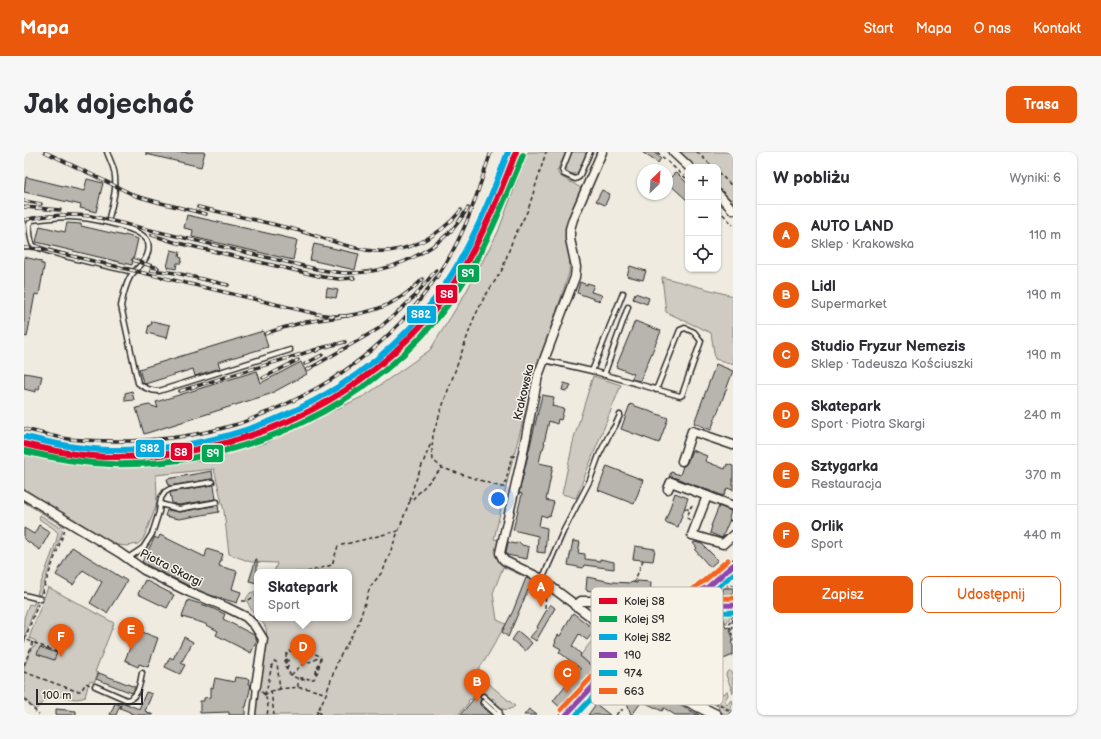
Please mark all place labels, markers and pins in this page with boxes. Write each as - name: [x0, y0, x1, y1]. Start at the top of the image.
- pin: A: [528, 574, 554, 607]
- pin: E: [118, 617, 144, 650]
- pin: F: [48, 624, 74, 657]
- pin: D: [290, 634, 316, 667]
- pin: C: [554, 660, 580, 693]
- pin: B: [464, 669, 490, 702]

